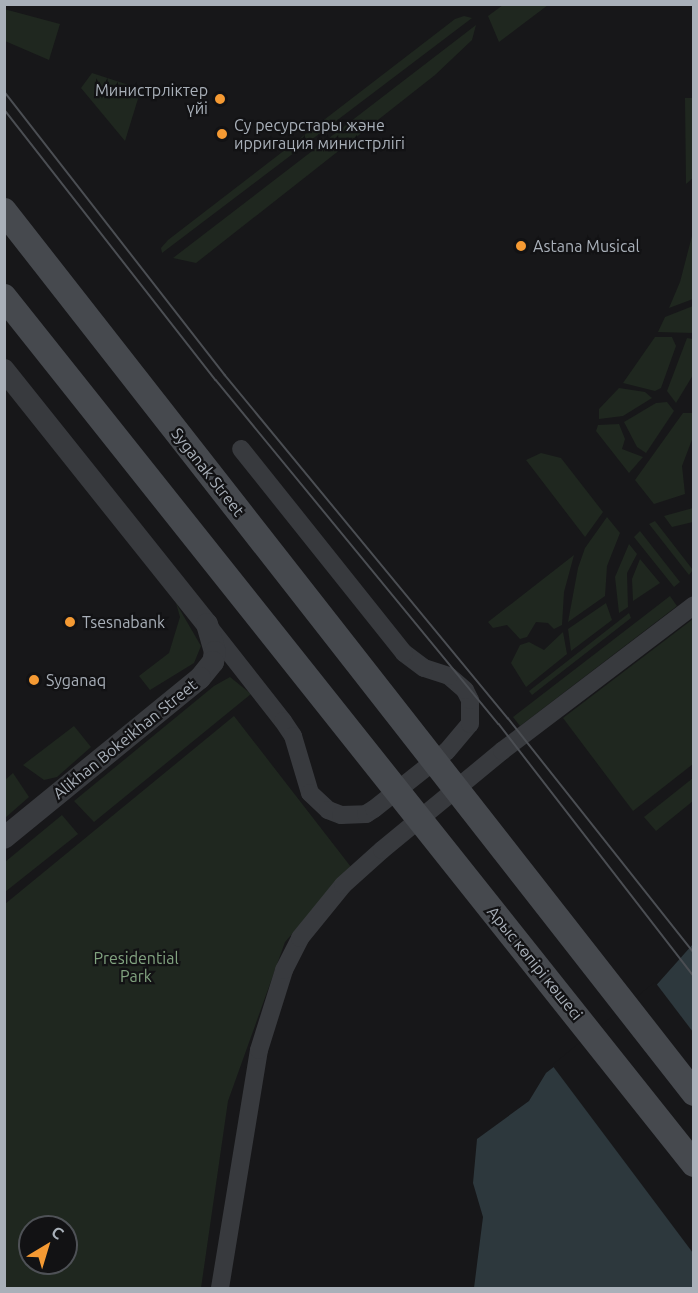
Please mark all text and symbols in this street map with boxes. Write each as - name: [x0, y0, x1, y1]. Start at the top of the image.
- place label: Министрліктер үйі: [95, 80, 208, 118]
- marker: Министрліктер үйі: [213, 92, 227, 106]
- place label: Су ресурстары және ирригация министрлігі: [234, 115, 405, 153]
- marker: Су ресурстары және ирригация министрлігі: [215, 127, 229, 141]
- place label: Astana Musical: [533, 236, 640, 256]
- marker: Astana Musical: [514, 239, 528, 253]
- street label: Syganak Street: [167, 424, 249, 520]
- place label: Tsesnabank: [82, 612, 165, 632]
- marker: Tsesnabank: [63, 615, 77, 629]
- place label: Syganaq: [46, 670, 106, 690]
- marker: Syganaq: [27, 673, 41, 687]
- street label: Alikhan Bokeikhan Street: [49, 675, 201, 803]
- street label: Арыс көпірі көшесі: [483, 902, 587, 1024]
- park label: Presidential Park: [93, 948, 179, 986]
- north arrow: [18, 1215, 78, 1275]
- text: С: [48, 1222, 67, 1243]

